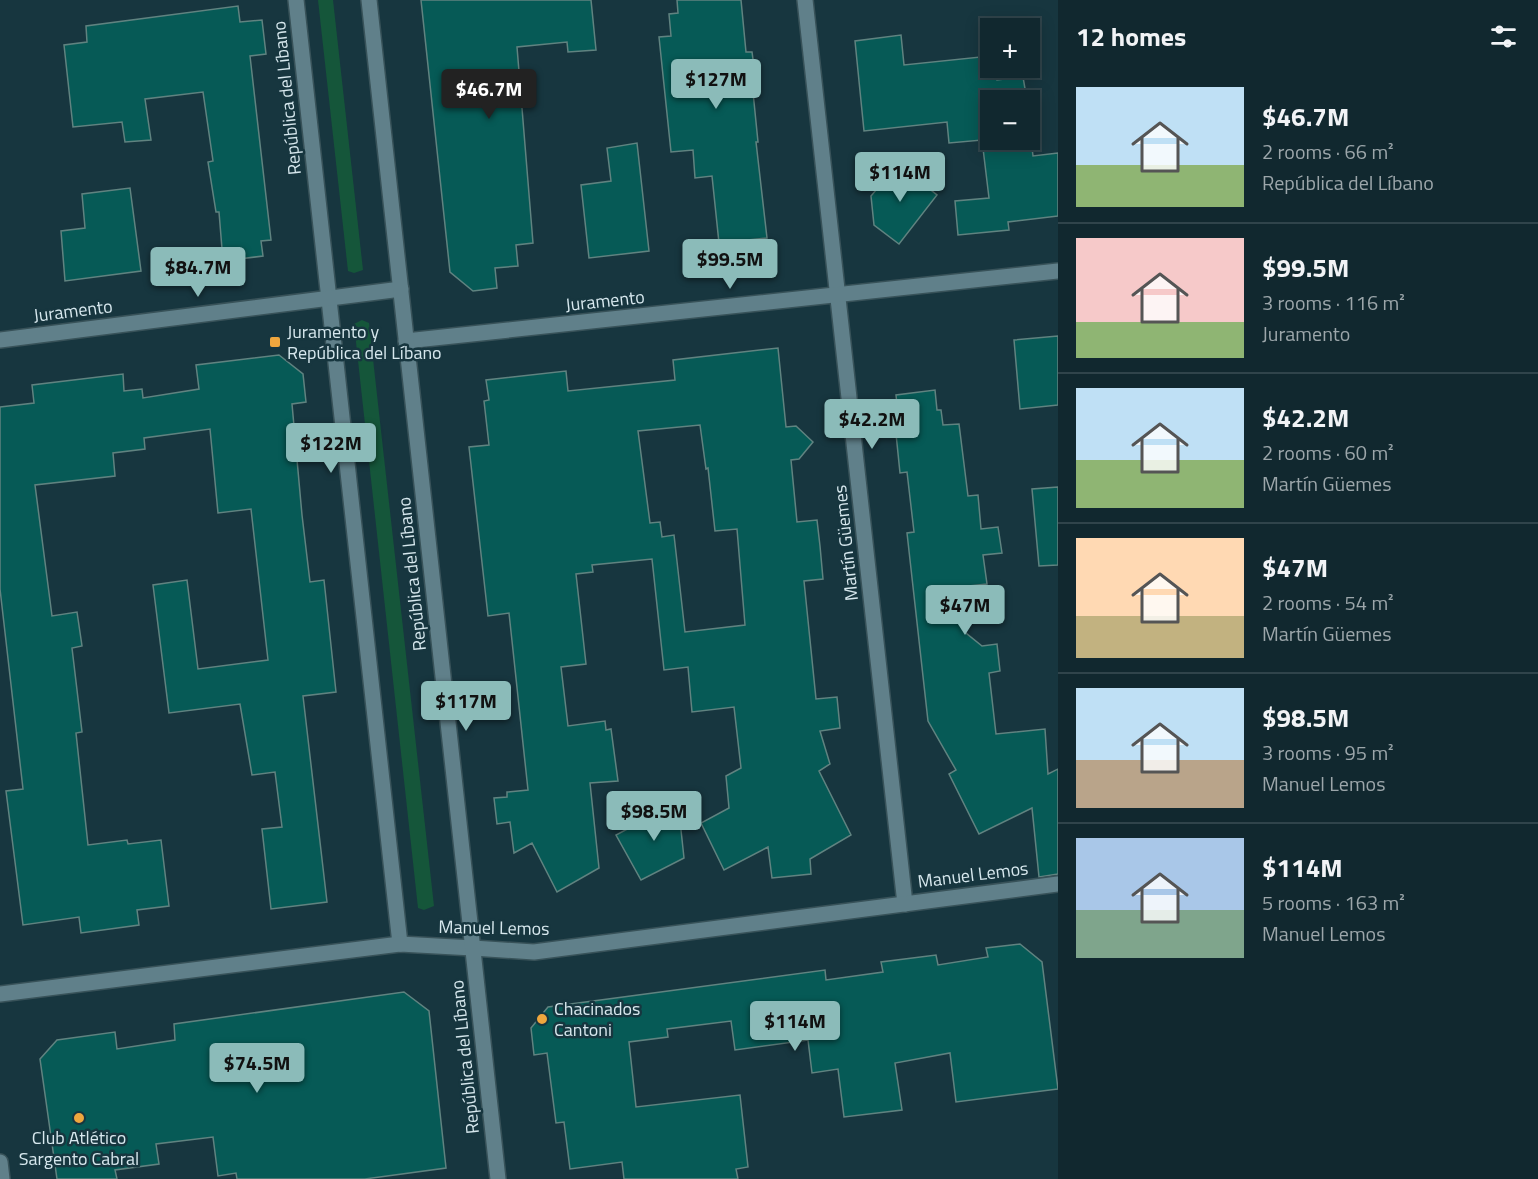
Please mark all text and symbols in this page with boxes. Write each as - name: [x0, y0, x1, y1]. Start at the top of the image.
- text: 12 homes: [1076, 17, 1186, 56]
- map controls: [980, 18, 1040, 150]
- button: +: [980, 18, 1040, 78]
- street label: República del Líbano: [265, 20, 308, 176]
- icon: filters: [1487, 20, 1520, 53]
- pin: $127M: [674, 59, 758, 110]
- text: $127M: [685, 63, 747, 94]
- pin: $46.7M: [440, 69, 538, 120]
- text: $46.7M: [455, 73, 523, 104]
- button: −: [980, 90, 1040, 150]
- text: $46.7M: [1262, 97, 1349, 136]
- icon: home: [1124, 111, 1196, 183]
- text: 2 rooms · 66 m²: [1262, 136, 1394, 167]
- pin: $114M: [858, 152, 942, 203]
- text: $114M: [869, 156, 931, 187]
- text: República del Líbano: [1262, 167, 1434, 198]
- pin: $99.5M: [681, 239, 779, 290]
- text: $99.5M: [696, 243, 764, 274]
- pin: $84.7M: [149, 247, 247, 298]
- text: $99.5M: [1262, 248, 1349, 287]
- text: $84.7M: [164, 251, 232, 282]
- icon: home: [1124, 262, 1196, 334]
- street label: Juramento: [564, 283, 646, 318]
- text: 3 rooms · 116 m²: [1262, 287, 1405, 318]
- street label: Juramento: [32, 292, 114, 329]
- place label: Juramento y República del Líbano: [287, 318, 442, 366]
- text: Juramento: [1262, 318, 1350, 349]
- marker: Juramento y República del Líbano: [268, 335, 282, 349]
- text: $42.2M: [1262, 398, 1349, 437]
- pin: $42.2M: [823, 399, 921, 450]
- text: $42.2M: [838, 403, 906, 434]
- icon: home: [1124, 412, 1196, 484]
- pin: $122M: [289, 423, 373, 474]
- text: $122M: [300, 427, 362, 458]
- text: 2 rooms · 60 m²: [1262, 437, 1394, 468]
- text: Martín Güemes: [1262, 468, 1391, 499]
- street label: Martín Güemes: [826, 484, 865, 602]
- street label: República del Líbano: [390, 496, 433, 652]
- text: $47M: [1262, 548, 1328, 587]
- icon: home: [1124, 562, 1196, 634]
- pin: $47M: [929, 585, 1001, 636]
- text: 2 rooms · 54 m²: [1262, 587, 1394, 618]
- text: $47M: [940, 589, 990, 620]
- text: Martín Güemes: [1262, 618, 1391, 649]
- pin: $117M: [424, 681, 508, 732]
- text: $117M: [435, 685, 497, 716]
- text: $98.5M: [1262, 698, 1349, 737]
- icon: home: [1124, 712, 1196, 784]
- text: 3 rooms · 95 m²: [1262, 737, 1394, 768]
- text: Manuel Lemos: [1262, 768, 1385, 799]
- pin: $98.5M: [605, 791, 703, 842]
- text: $98.5M: [620, 795, 688, 826]
- text: $114M: [1262, 848, 1343, 887]
- street label: Manuel Lemos: [916, 854, 1030, 895]
- icon: home: [1124, 862, 1196, 934]
- text: 5 rooms · 163 m²: [1262, 887, 1405, 918]
- street label: Manuel Lemos: [438, 913, 550, 942]
- text: Manuel Lemos: [1262, 918, 1385, 949]
- street label: República del Líbano: [443, 979, 486, 1135]
- place label: Chacinados Cantoni: [554, 995, 640, 1043]
- pin: $114M: [753, 1001, 837, 1052]
- text: $114M: [764, 1005, 826, 1036]
- marker: Chacinados Cantoni: [535, 1012, 549, 1026]
- pin: $74.5M: [208, 1043, 306, 1094]
- text: $74.5M: [223, 1047, 291, 1078]
- marker: Club Atlético Sargento Cabral: [72, 1111, 86, 1125]
- place label: Club Atlético Sargento Cabral: [19, 1124, 139, 1172]

